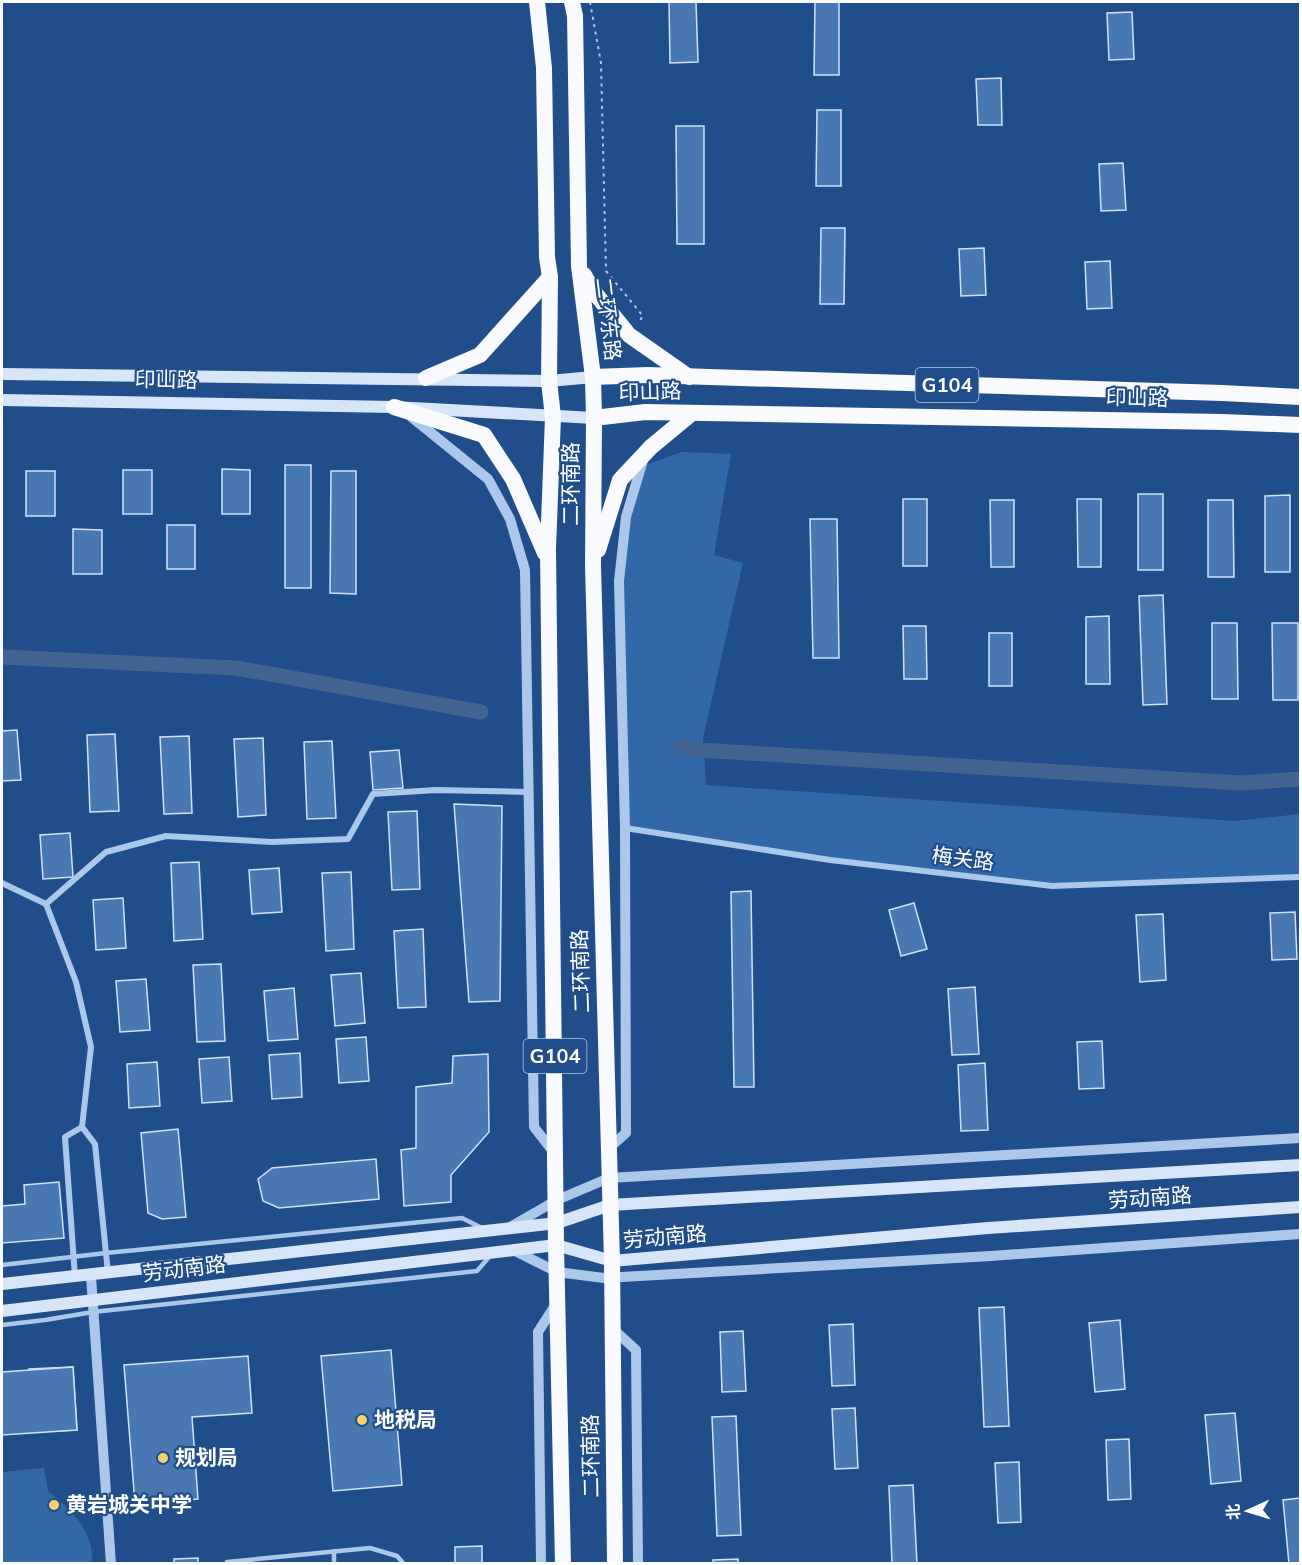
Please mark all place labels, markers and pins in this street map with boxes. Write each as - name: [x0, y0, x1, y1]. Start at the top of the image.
- place label: 地税局: [374, 1406, 437, 1432]
- marker: 地税局: [355, 1413, 369, 1427]
- place label: 规划局: [175, 1444, 238, 1470]
- marker: 规划局: [156, 1451, 170, 1465]
- place label: 黄岩城关中学: [66, 1491, 192, 1517]
- marker: 黄岩城关中学: [47, 1498, 61, 1512]

